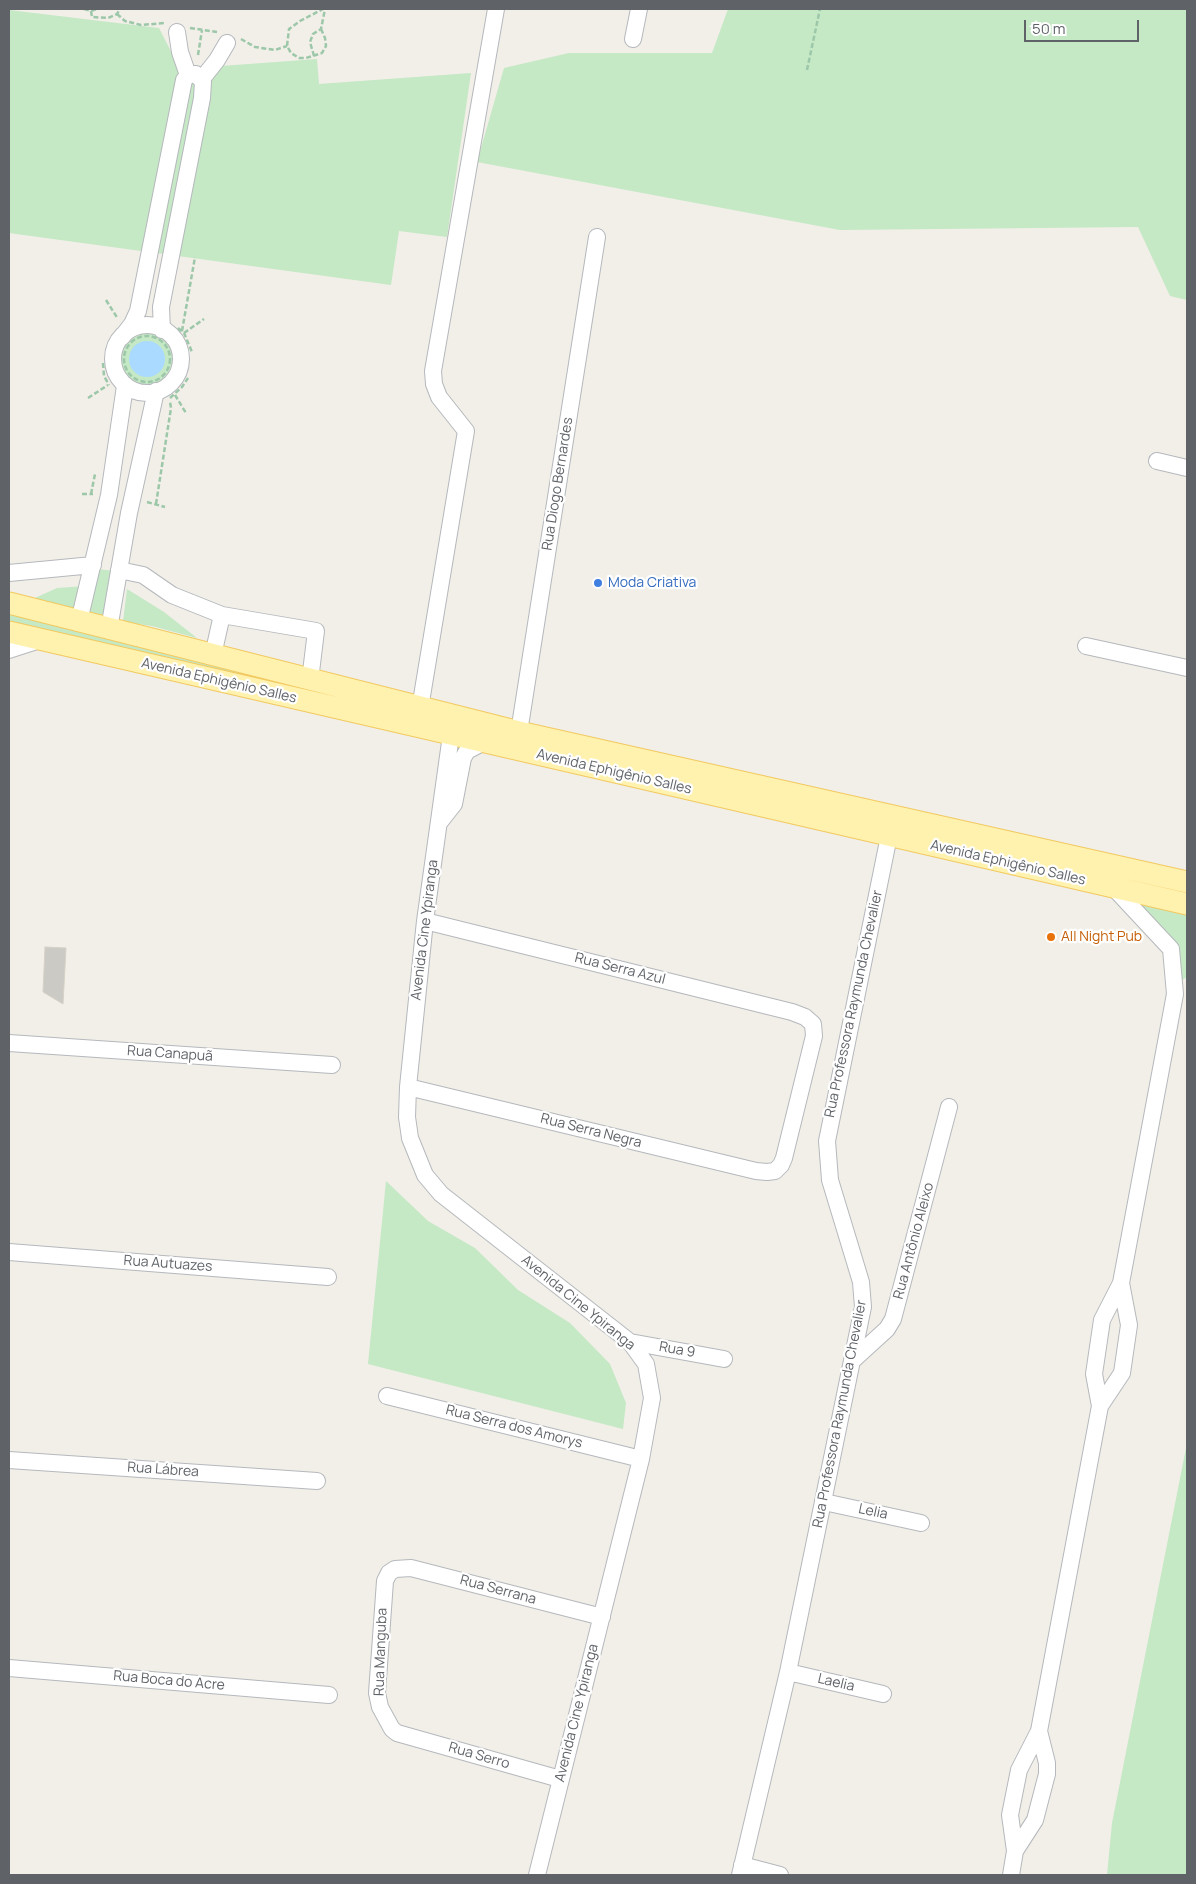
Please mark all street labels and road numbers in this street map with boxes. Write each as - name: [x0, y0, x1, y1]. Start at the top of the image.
- street label: Rua Diogo Bernardes: [539, 416, 577, 552]
- street label: Avenida Ephigênio Salles: [140, 655, 298, 707]
- street label: Avenida Ephigênio Salles: [535, 746, 693, 798]
- street label: Avenida Ephigênio Salles: [929, 837, 1087, 889]
- street label: Avenida Cine Ypiranga: [408, 859, 442, 1001]
- street label: Rua Professora Raymunda Chevalier: [822, 889, 886, 1119]
- street label: Rua Serra Azul: [573, 950, 667, 988]
- street label: Rua Canapuã: [127, 1043, 213, 1065]
- street label: Rua Serra Negra: [539, 1110, 643, 1152]
- street label: Rua Antônio Aleixo: [890, 1181, 938, 1301]
- street label: Avenida Cine Ypiranga: [518, 1252, 638, 1354]
- street label: Rua Autuazes: [123, 1253, 213, 1275]
- street label: Rua Professora Raymunda Chevalier: [810, 1299, 870, 1529]
- street label: Rua 9: [658, 1339, 696, 1361]
- street label: Rua Serra dos Amorys: [444, 1402, 584, 1452]
- street label: Rua Lábrea: [127, 1459, 199, 1481]
- street label: Lelia: [857, 1501, 889, 1523]
- street label: Rua Serrana: [458, 1572, 538, 1608]
- street label: Rua Manguba: [371, 1608, 391, 1696]
- street label: Avenida Cine Ypiranga: [552, 1642, 602, 1784]
- street label: Rua Boca do Acre: [113, 1668, 225, 1694]
- street label: Laelia: [816, 1671, 856, 1695]
- street label: Rua Serro: [447, 1739, 511, 1773]

